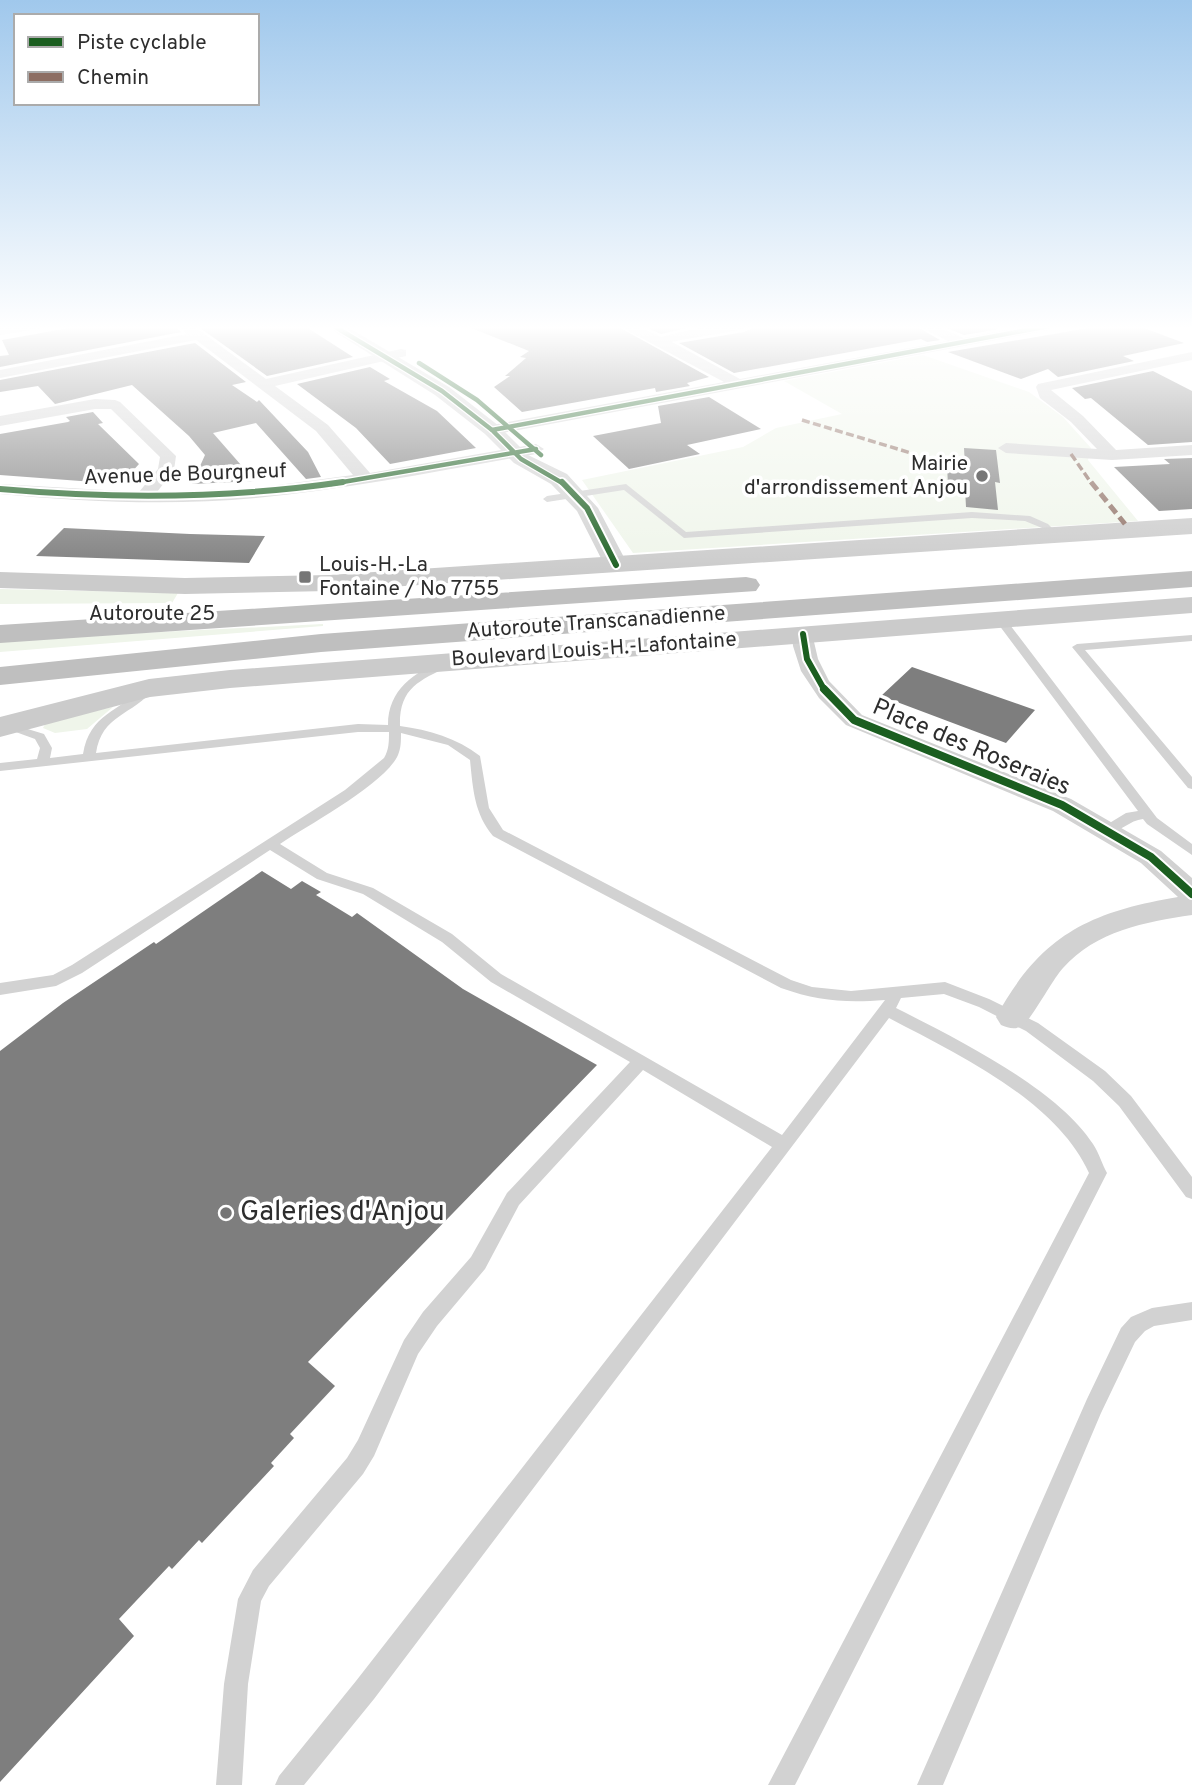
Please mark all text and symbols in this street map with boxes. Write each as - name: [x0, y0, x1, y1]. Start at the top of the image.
- legend: [14, 14, 259, 105]
- text: Piste cyclable: [77, 30, 207, 57]
- text: Chemin: [77, 65, 149, 92]
- place label: Mairie d'arrondissement Anjou: [744, 451, 968, 502]
- street label: Avenue de Bourgneuf: [83, 458, 287, 492]
- marker: Mairie d'arrondissement Anjou: [974, 468, 990, 484]
- place label: Louis-H.-La Fontaine / No 7755: [319, 552, 499, 603]
- marker: Louis-H.-La Fontaine / No 7755: [297, 569, 313, 585]
- street label: Autoroute Transcanadienne: [466, 600, 726, 646]
- street label: Autoroute 25: [89, 601, 215, 628]
- street label: Boulevard Louis-H.-Lafontaine: [450, 627, 738, 673]
- street label: Place des Roseraies: [867, 693, 1075, 803]
- place label: Galeries d'Anjou: [240, 1195, 445, 1231]
- marker: Galeries d'Anjou: [218, 1205, 234, 1221]

